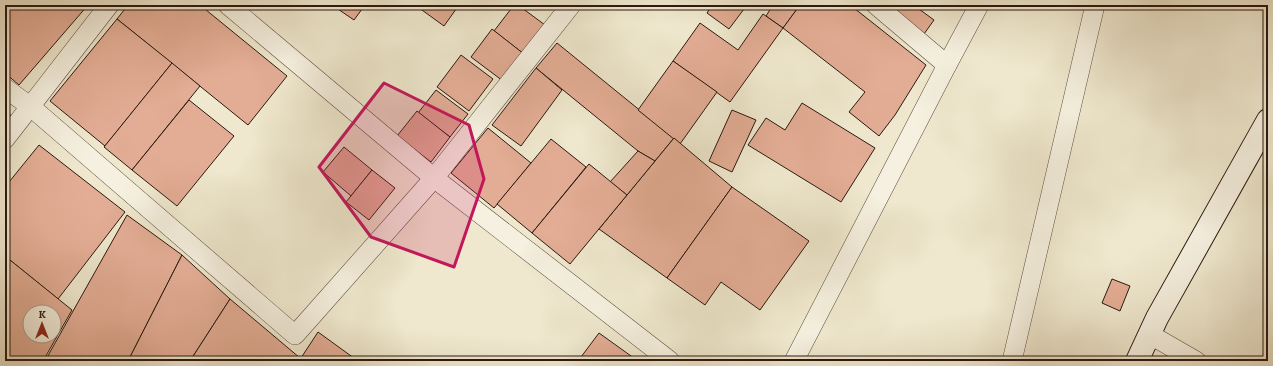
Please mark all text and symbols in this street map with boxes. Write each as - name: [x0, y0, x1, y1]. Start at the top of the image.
- north arrow: [22, 304, 62, 344]
- text: K: [38, 307, 46, 322]

